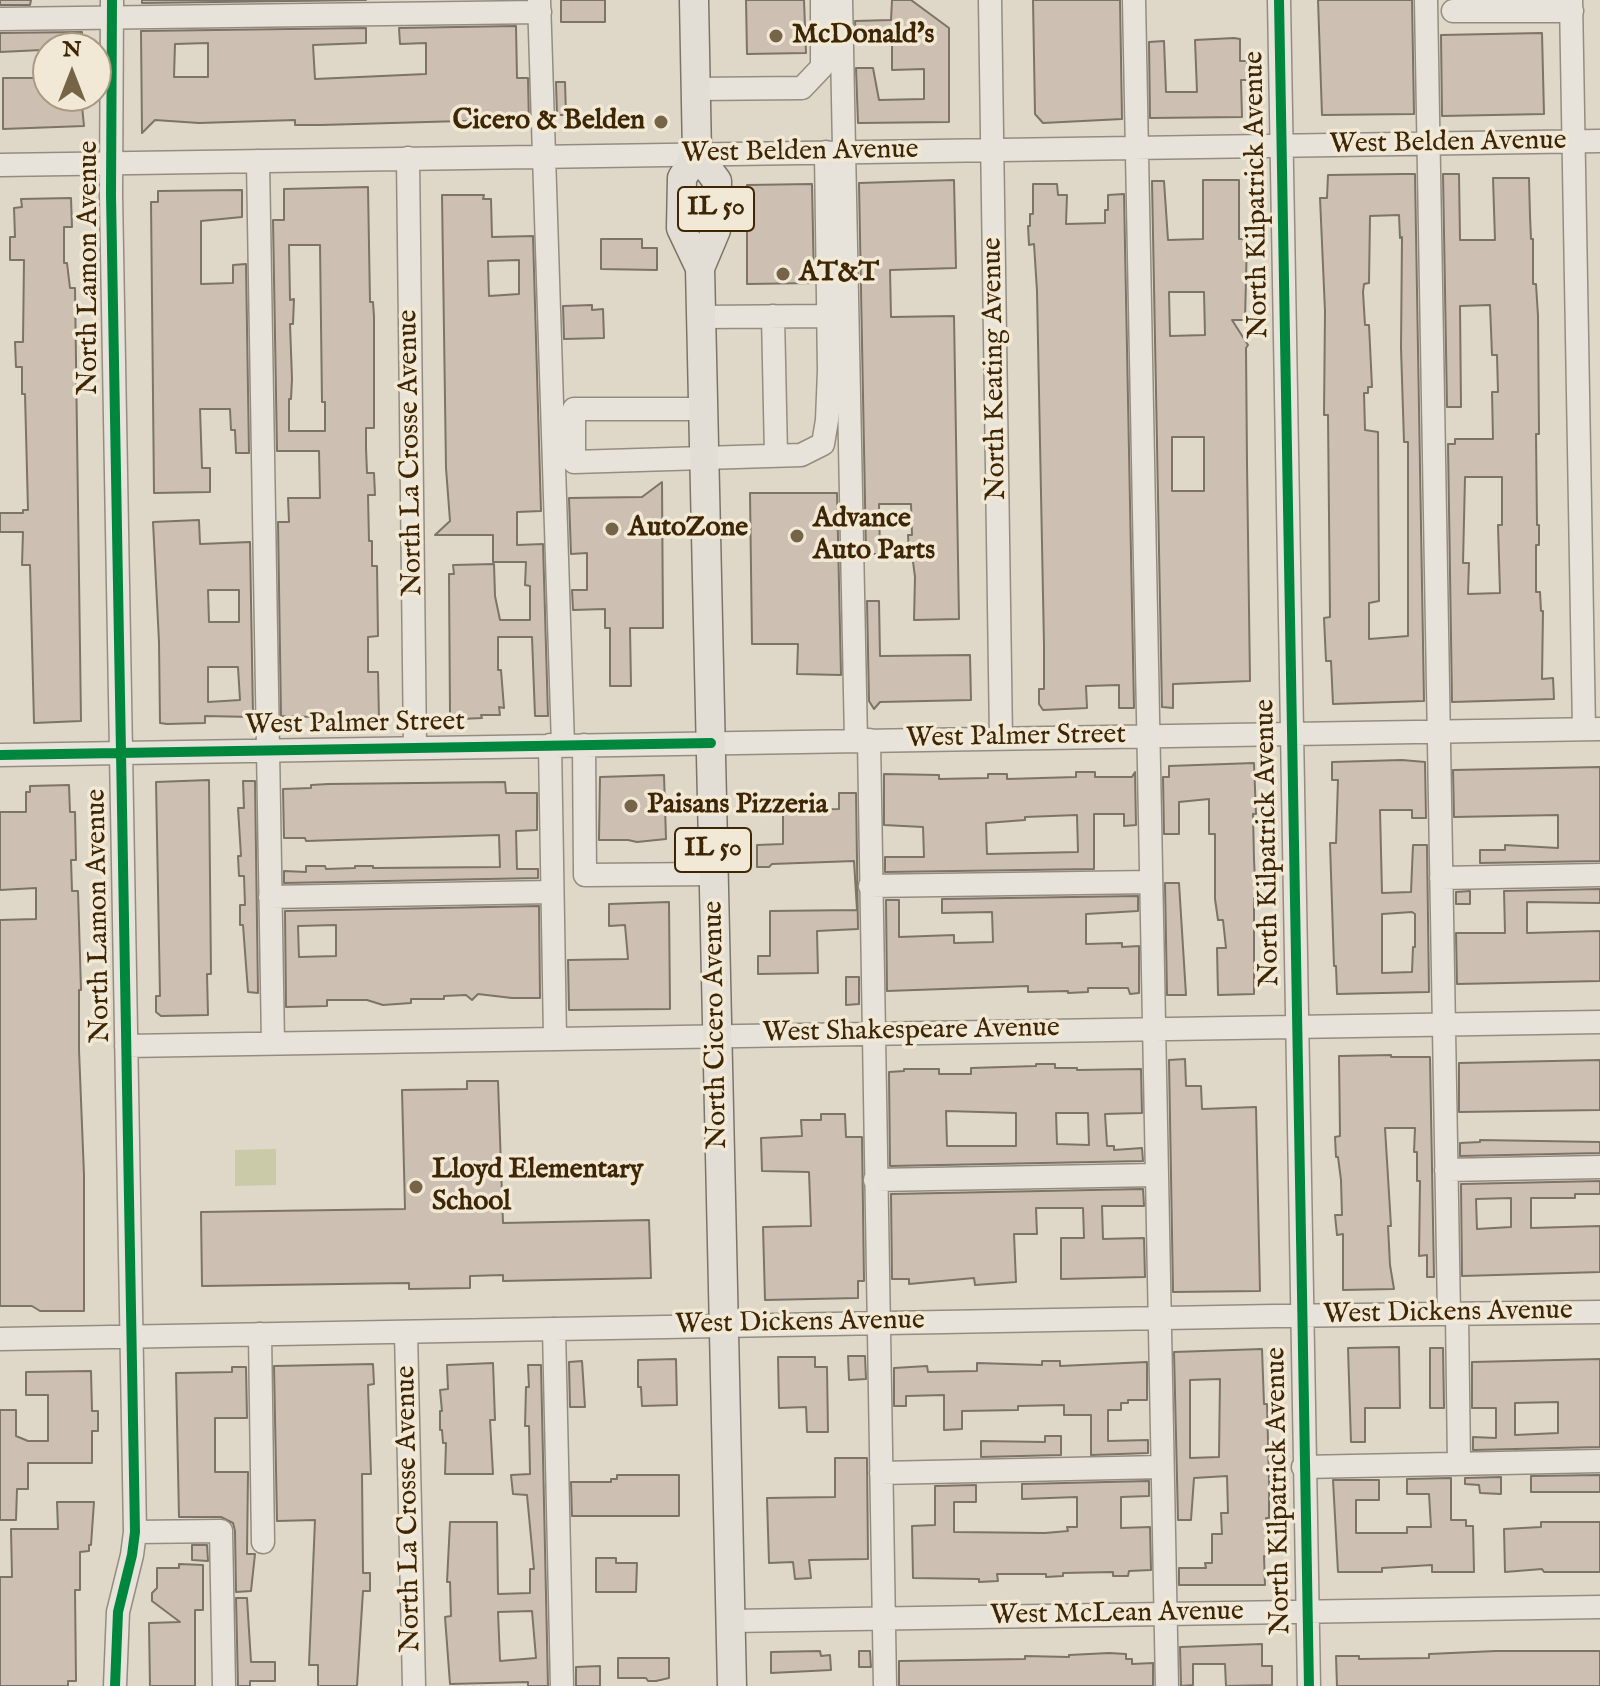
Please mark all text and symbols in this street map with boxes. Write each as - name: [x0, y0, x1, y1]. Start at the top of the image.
- place label: McDonald's: [792, 19, 934, 53]
- marker: McDonald's: [767, 27, 785, 45]
- north arrow: [32, 32, 112, 112]
- text: N: [62, 36, 82, 64]
- street label: North Kilpatrick Avenue: [1239, 51, 1277, 339]
- place label: Cicero & Belden: [453, 105, 645, 139]
- marker: Cicero & Belden: [652, 113, 670, 131]
- street label: West Belden Avenue: [1329, 125, 1567, 163]
- street label: West Belden Avenue: [681, 134, 919, 172]
- street label: North Lamon Avenue: [73, 141, 107, 395]
- road number: IL 50: [678, 187, 754, 231]
- street label: North Keating Avenue: [977, 237, 1015, 501]
- place label: AT&T: [799, 257, 879, 291]
- marker: AT&T: [774, 265, 792, 283]
- street label: North La Crosse Avenue: [393, 309, 431, 597]
- place label: Advance Auto Parts: [813, 503, 935, 569]
- place label: AutoZone: [628, 512, 748, 546]
- marker: AutoZone: [603, 520, 621, 538]
- marker: Advance Auto Parts: [788, 527, 806, 545]
- street label: North Kilpatrick Avenue: [1250, 699, 1288, 987]
- street label: West Palmer Street: [245, 706, 465, 744]
- street label: West Palmer Street: [906, 719, 1126, 757]
- street label: North Lamon Avenue: [81, 788, 119, 1044]
- place label: Paisans Pizzeria: [647, 789, 828, 823]
- marker: Paisans Pizzeria: [622, 797, 640, 815]
- road number: IL 50: [675, 828, 751, 872]
- street label: North Cicero Avenue: [698, 900, 736, 1150]
- street label: West Shakespeare Avenue: [762, 1013, 1060, 1051]
- place label: Lloyd Elementary School: [432, 1154, 643, 1220]
- marker: Lloyd Elementary School: [407, 1178, 425, 1196]
- street label: West Dickens Avenue: [1323, 1295, 1573, 1333]
- street label: West Dickens Avenue: [675, 1305, 925, 1343]
- street label: North Kilpatrick Avenue: [1261, 1347, 1299, 1635]
- street label: North La Crosse Avenue: [391, 1365, 429, 1653]
- street label: West McLean Avenue: [990, 1596, 1244, 1634]

